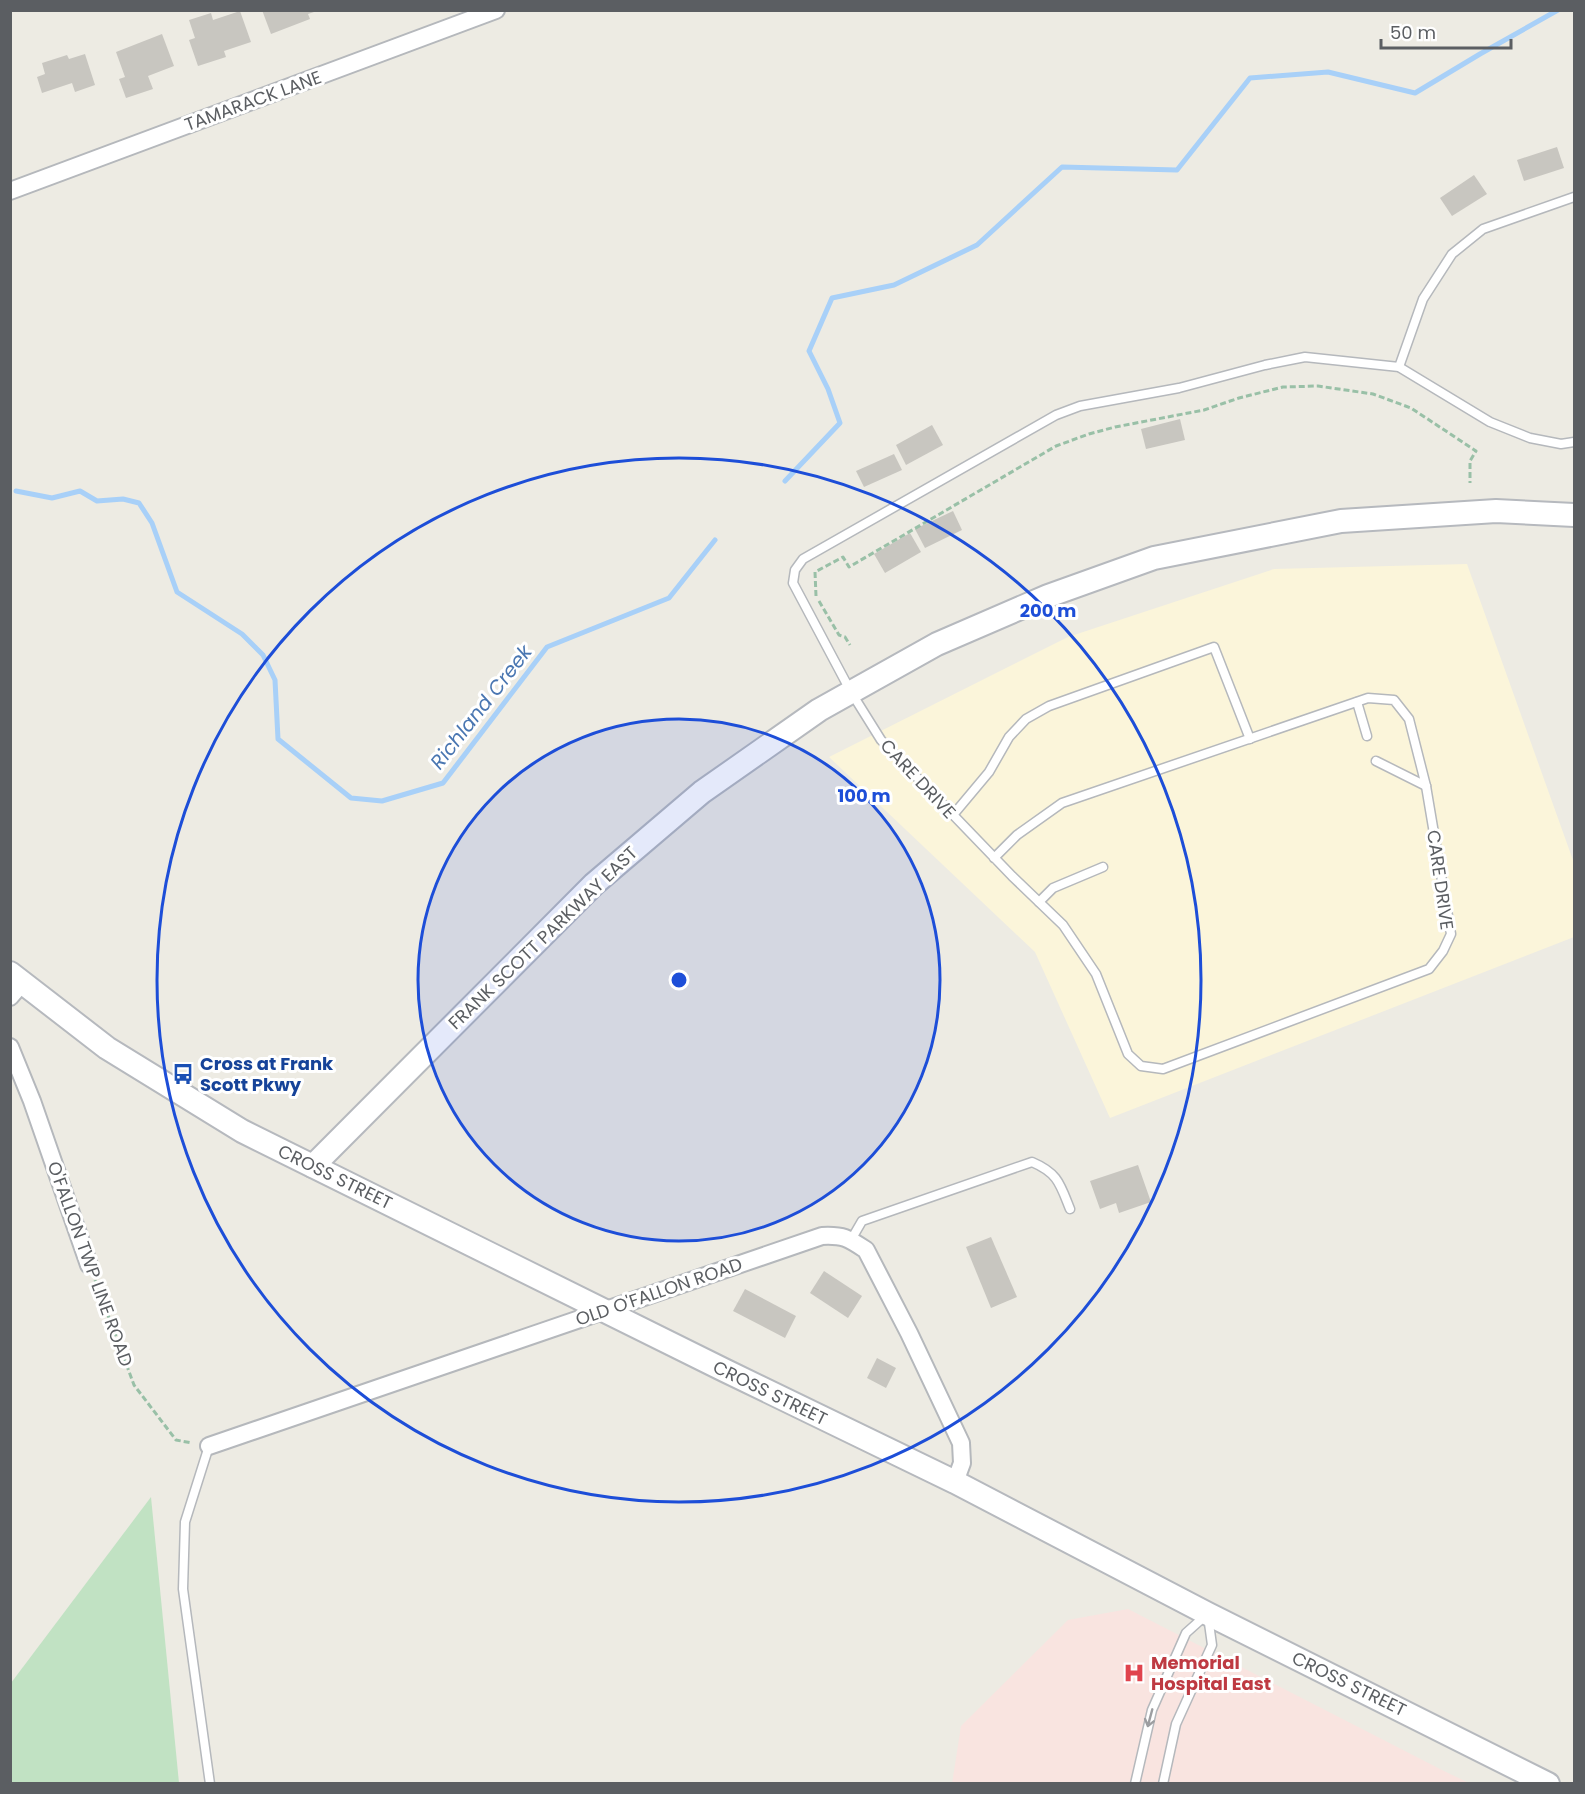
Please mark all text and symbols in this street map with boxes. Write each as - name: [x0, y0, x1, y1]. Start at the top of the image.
- scale bar: [1381, 12, 1512, 50]
- text: 50 m: [1390, 20, 1436, 45]
- street label: TAMARACK LANE: [181, 64, 325, 137]
- text: 200 m: [1020, 598, 1076, 623]
- water label: Richland Creek: [424, 638, 539, 775]
- street label: CARE DRIVE: [875, 733, 962, 824]
- text: 100 m: [837, 783, 891, 808]
- street label: CARE DRIVE: [1421, 828, 1460, 931]
- street label: FRANK SCOTT PARKWAY EAST: [443, 840, 643, 1035]
- centre of rings: [669, 970, 689, 990]
- place label: Cross at Frank Scott Pkwy: [200, 1051, 334, 1097]
- bus stop icon: Cross at Frank Scott Pkwy: [171, 1062, 195, 1086]
- street label: CROSS STREET: [274, 1138, 397, 1215]
- street label: O'FALLON TWP LINE ROAD: [42, 1158, 139, 1370]
- street label: OLD O'FALLON ROAD: [572, 1251, 746, 1332]
- street label: CROSS STREET: [709, 1354, 832, 1431]
- street label: CROSS STREET: [1288, 1645, 1411, 1722]
- place label: Memorial Hospital East: [1151, 1650, 1271, 1696]
- hospital icon: Memorial Hospital East: [1122, 1661, 1146, 1685]
- one-way arrow: [1144, 1708, 1155, 1727]

